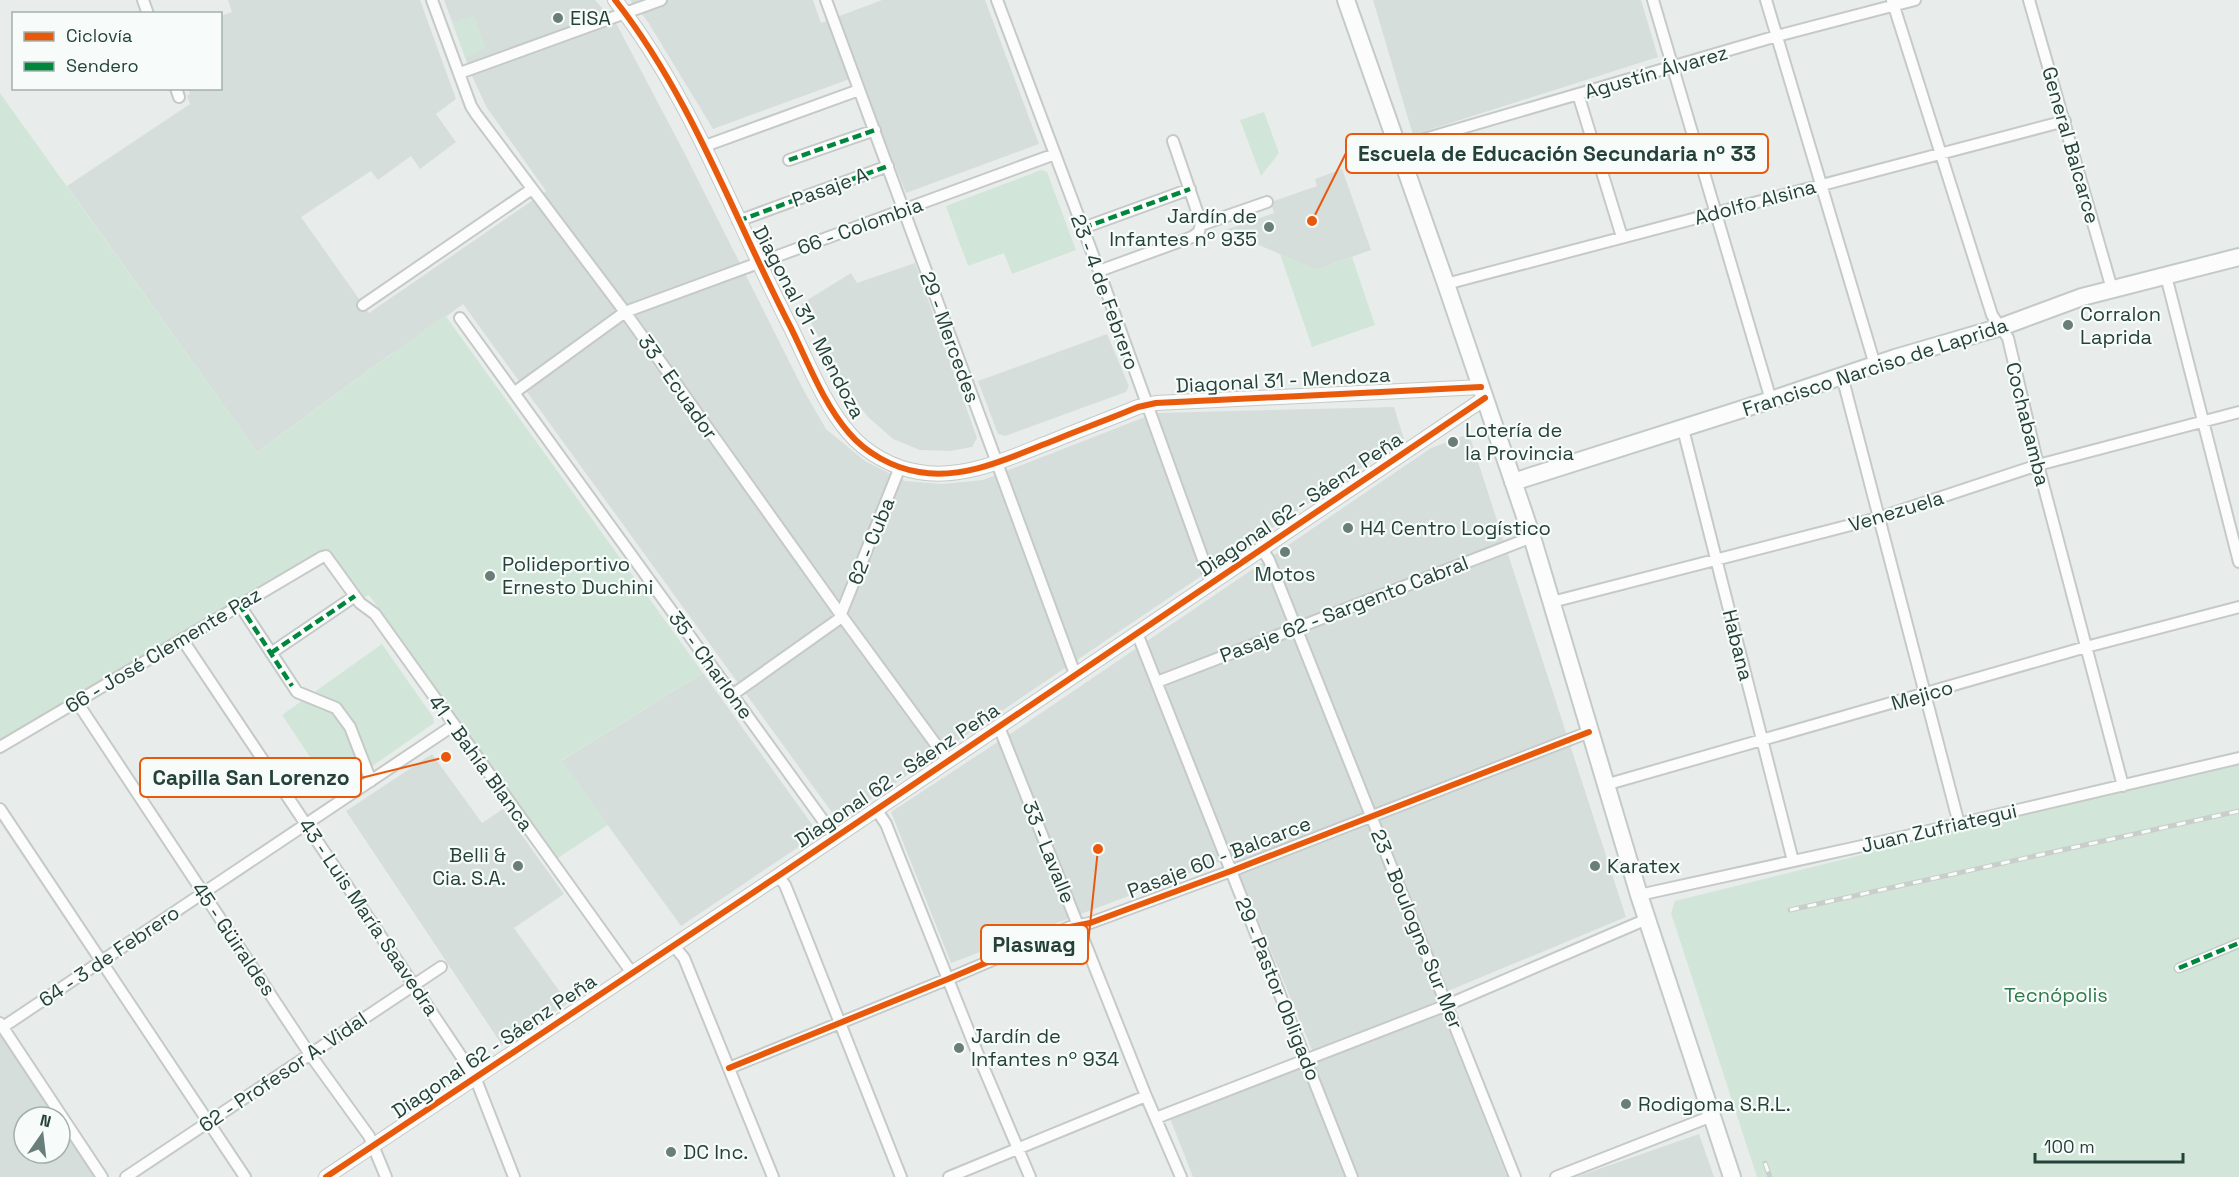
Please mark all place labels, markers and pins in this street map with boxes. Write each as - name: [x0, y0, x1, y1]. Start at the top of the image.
- place label: EISA: [570, 5, 611, 31]
- marker: EISA: [551, 11, 565, 25]
- callout: Escuela de Educación Secundaria nº 33: [1346, 134, 1768, 173]
- place label: Jardín de Infantes nº 935: [1109, 203, 1257, 252]
- marker: Jardín de Infantes nº 935: [1262, 220, 1276, 234]
- place label: Corralon Laprida: [2080, 301, 2161, 350]
- marker: Corralon Laprida: [2061, 318, 2075, 332]
- place label: Lotería de la Provincia: [1465, 417, 1574, 466]
- marker: Lotería de la Provincia: [1446, 435, 1460, 449]
- place label: H4 Centro Logístico: [1360, 515, 1551, 541]
- marker: H4 Centro Logístico: [1341, 521, 1355, 535]
- marker: Motos: [1278, 545, 1292, 559]
- place label: Polideportivo Ernesto Duchini: [502, 551, 653, 600]
- place label: Motos: [1254, 561, 1316, 587]
- marker: Polideportivo Ernesto Duchini: [483, 569, 497, 583]
- callout: Capilla San Lorenzo: [140, 758, 361, 797]
- place label: Belli & Cia. S.A.: [432, 842, 506, 891]
- place label: Karatex: [1607, 853, 1681, 879]
- marker: Belli & Cia. S.A.: [511, 859, 525, 873]
- marker: Karatex: [1588, 859, 1602, 873]
- callout: Plaswag: [981, 925, 1088, 964]
- place label: Jardín de Infantes nº 934: [971, 1023, 1119, 1072]
- marker: Jardín de Infantes nº 934: [952, 1041, 966, 1055]
- place label: Rodigoma S.R.L.: [1638, 1091, 1791, 1117]
- marker: Rodigoma S.R.L.: [1619, 1097, 1633, 1111]
- place label: DC Inc.: [683, 1139, 748, 1165]
- marker: DC Inc.: [664, 1145, 678, 1159]

